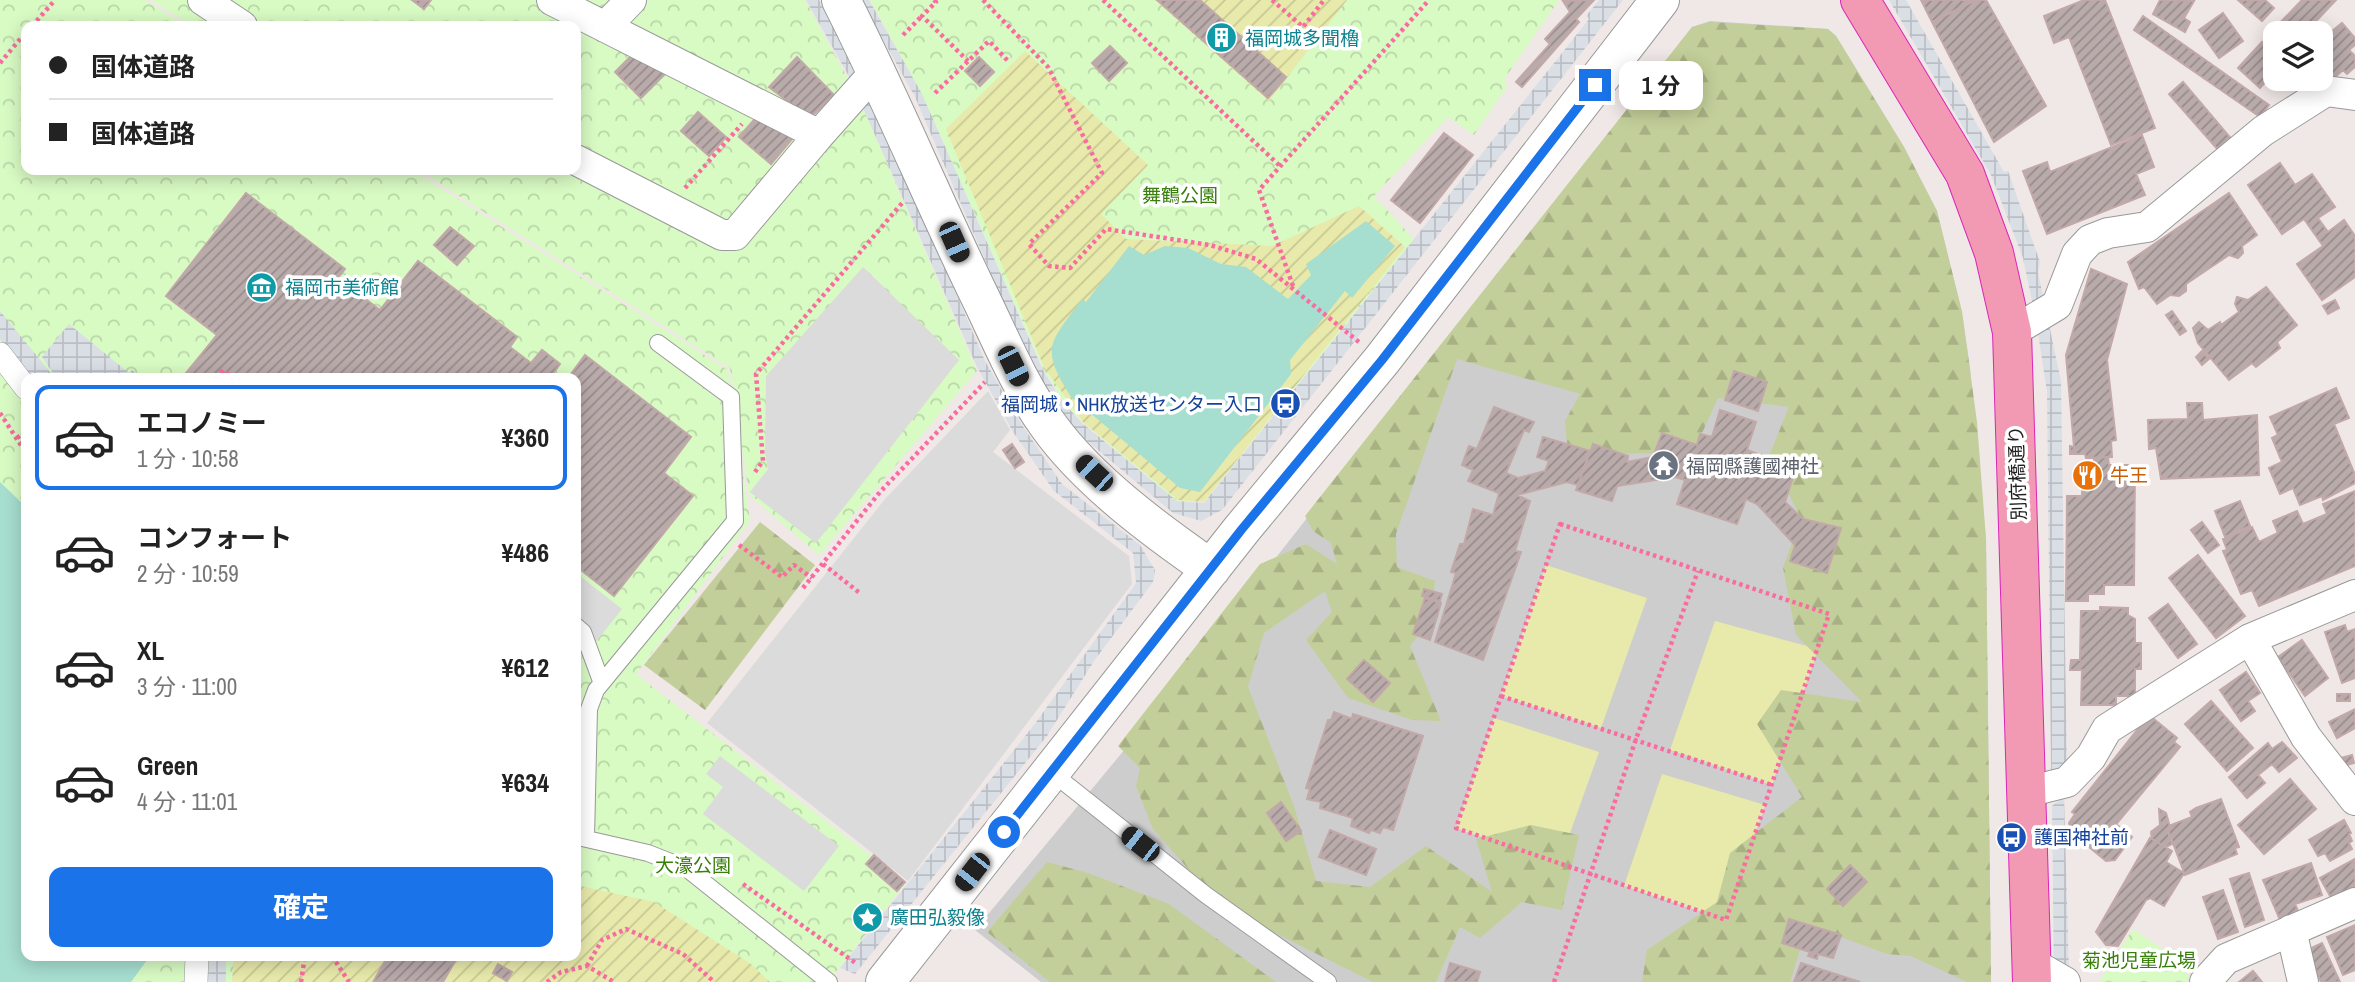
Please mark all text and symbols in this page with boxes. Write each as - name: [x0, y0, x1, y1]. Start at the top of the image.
- building icon: 福岡城多聞櫓: [1205, 21, 1239, 55]
- map controls: [2263, 21, 2333, 91]
- button: layers: [2263, 21, 2333, 91]
- place label: 福岡城多聞櫓: [1245, 25, 1359, 51]
- text: 国体道路: [91, 49, 195, 84]
- callout: 1 分: [1620, 60, 1704, 110]
- route end: [1579, 69, 1611, 101]
- text: 1 分: [1642, 70, 1680, 101]
- text: 国体道路: [91, 116, 195, 151]
- park label: 舞鶴公園: [1142, 182, 1218, 208]
- car: [936, 219, 973, 265]
- museum icon: 福岡市美術館: [245, 270, 279, 304]
- place label: 福岡市美術館: [285, 274, 399, 300]
- car: [995, 343, 1032, 389]
- bus stop icon: 福岡城・NHK放送センター入口: [1268, 387, 1302, 421]
- place label: 福岡城・NHK放送センター入口: [1001, 391, 1262, 417]
- text: エコノミー: [137, 405, 267, 440]
- icon: car: [53, 406, 116, 469]
- text: ¥360: [502, 420, 549, 455]
- street label: 別府橋通り: [2002, 425, 2032, 521]
- text: 1 分 · 10:58: [137, 443, 239, 474]
- temple icon: 福岡縣護國神社: [1646, 449, 1680, 483]
- car: [1072, 451, 1117, 495]
- place label: 福岡縣護國神社: [1686, 453, 1819, 479]
- restaurant icon: 牛王: [2070, 458, 2104, 492]
- place label: 牛王: [2110, 462, 2148, 488]
- text: コンフォート: [137, 520, 292, 555]
- icon: car: [53, 521, 116, 584]
- text: ¥486: [502, 535, 549, 570]
- text: 2 分 · 10:59: [137, 558, 239, 589]
- text: XL: [137, 633, 164, 668]
- icon: car: [53, 636, 116, 699]
- text: ¥612: [502, 650, 549, 685]
- text: 3 分 · 11:00: [137, 671, 237, 702]
- text: Green: [137, 748, 199, 783]
- icon: car: [53, 751, 116, 814]
- text: ¥634: [502, 765, 549, 800]
- text: 4 分 · 11:01: [137, 786, 237, 817]
- route start: [988, 816, 1020, 848]
- bus stop icon: 護国神社前: [1994, 820, 2028, 854]
- car: [1117, 823, 1164, 865]
- place label: 護国神社前: [2034, 824, 2129, 850]
- car: [951, 849, 994, 895]
- park label: 大濠公園: [655, 852, 731, 878]
- button: 確定: [49, 867, 553, 947]
- place icon: 廣田弘毅像: [850, 900, 884, 934]
- place label: 廣田弘毅像: [890, 904, 985, 930]
- park label: 菊池児童広場: [2082, 947, 2196, 973]

